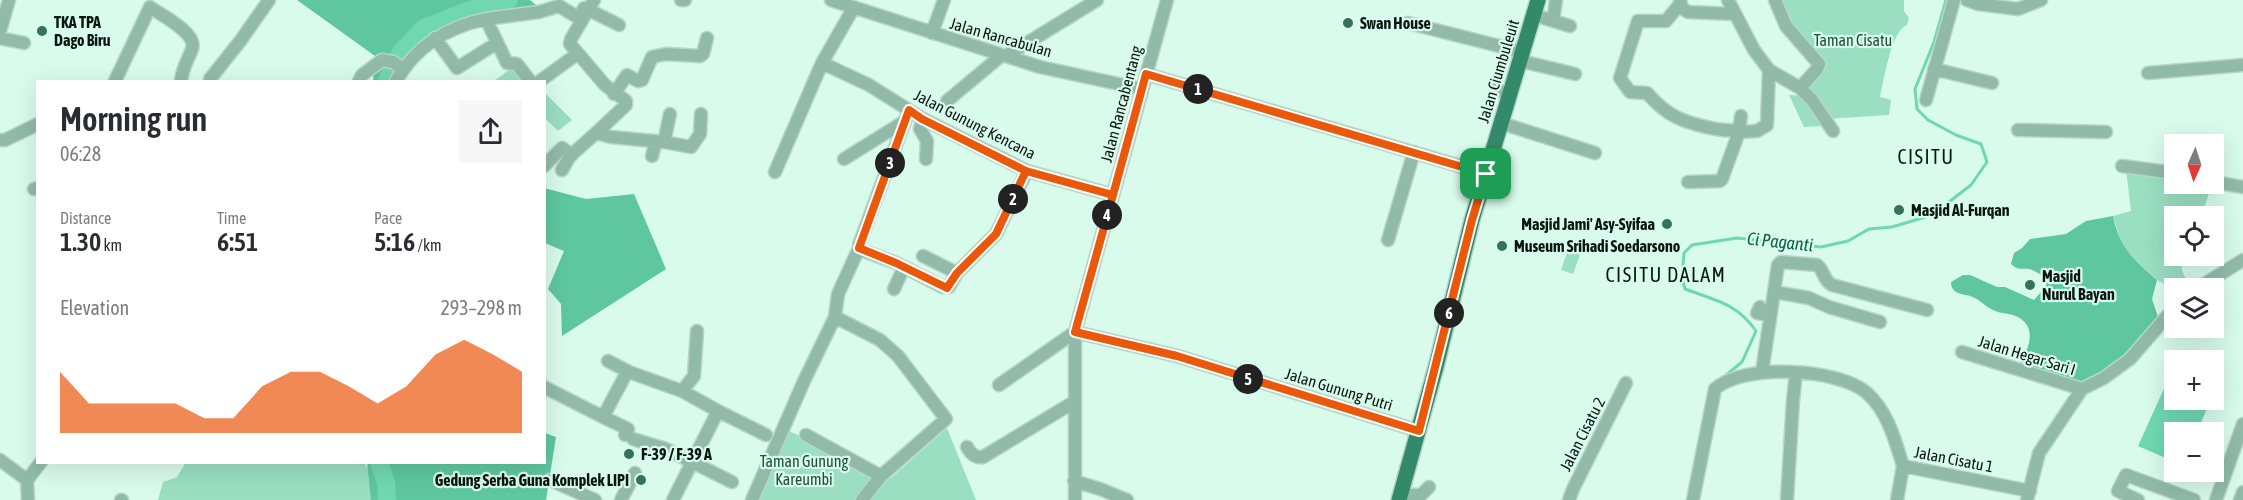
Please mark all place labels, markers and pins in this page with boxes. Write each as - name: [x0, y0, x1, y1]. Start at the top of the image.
- place label: TKA TPA Dago Biru: [54, 13, 111, 49]
- place label: Swan House: [1360, 14, 1431, 32]
- marker: Swan House: [1341, 16, 1355, 30]
- marker: TKA TPA Dago Biru: [35, 24, 49, 38]
- pin: 1: [1183, 74, 1213, 104]
- pin: 3: [875, 148, 905, 178]
- pin: [1460, 148, 1511, 199]
- pin: 2: [998, 184, 1028, 214]
- pin: 4: [1092, 200, 1122, 230]
- place label: Masjid Al-Furqan: [1911, 201, 2010, 219]
- marker: Masjid Al-Furqan: [1892, 203, 1906, 217]
- place label: Masjid Jami' Asy-Syifaa: [1521, 215, 1655, 233]
- marker: Masjid Jami' Asy-Syifaa: [1660, 217, 1674, 231]
- place label: Museum Srihadi Soedarsono: [1514, 237, 1681, 255]
- marker: Museum Srihadi Soedarsono: [1495, 239, 1509, 253]
- place label: Masjid Nurul Bayan: [2042, 267, 2115, 303]
- marker: Masjid Nurul Bayan: [2023, 278, 2037, 292]
- pin: 6: [1434, 298, 1464, 328]
- pin: 5: [1233, 364, 1263, 394]
- place label: F-39 / F-39 A: [641, 445, 712, 463]
- marker: F-39 / F-39 A: [622, 447, 636, 461]
- place label: Gedung Serba Guna Komplek LIPI: [435, 471, 629, 489]
- marker: Gedung Serba Guna Komplek LIPI: [634, 473, 648, 487]

